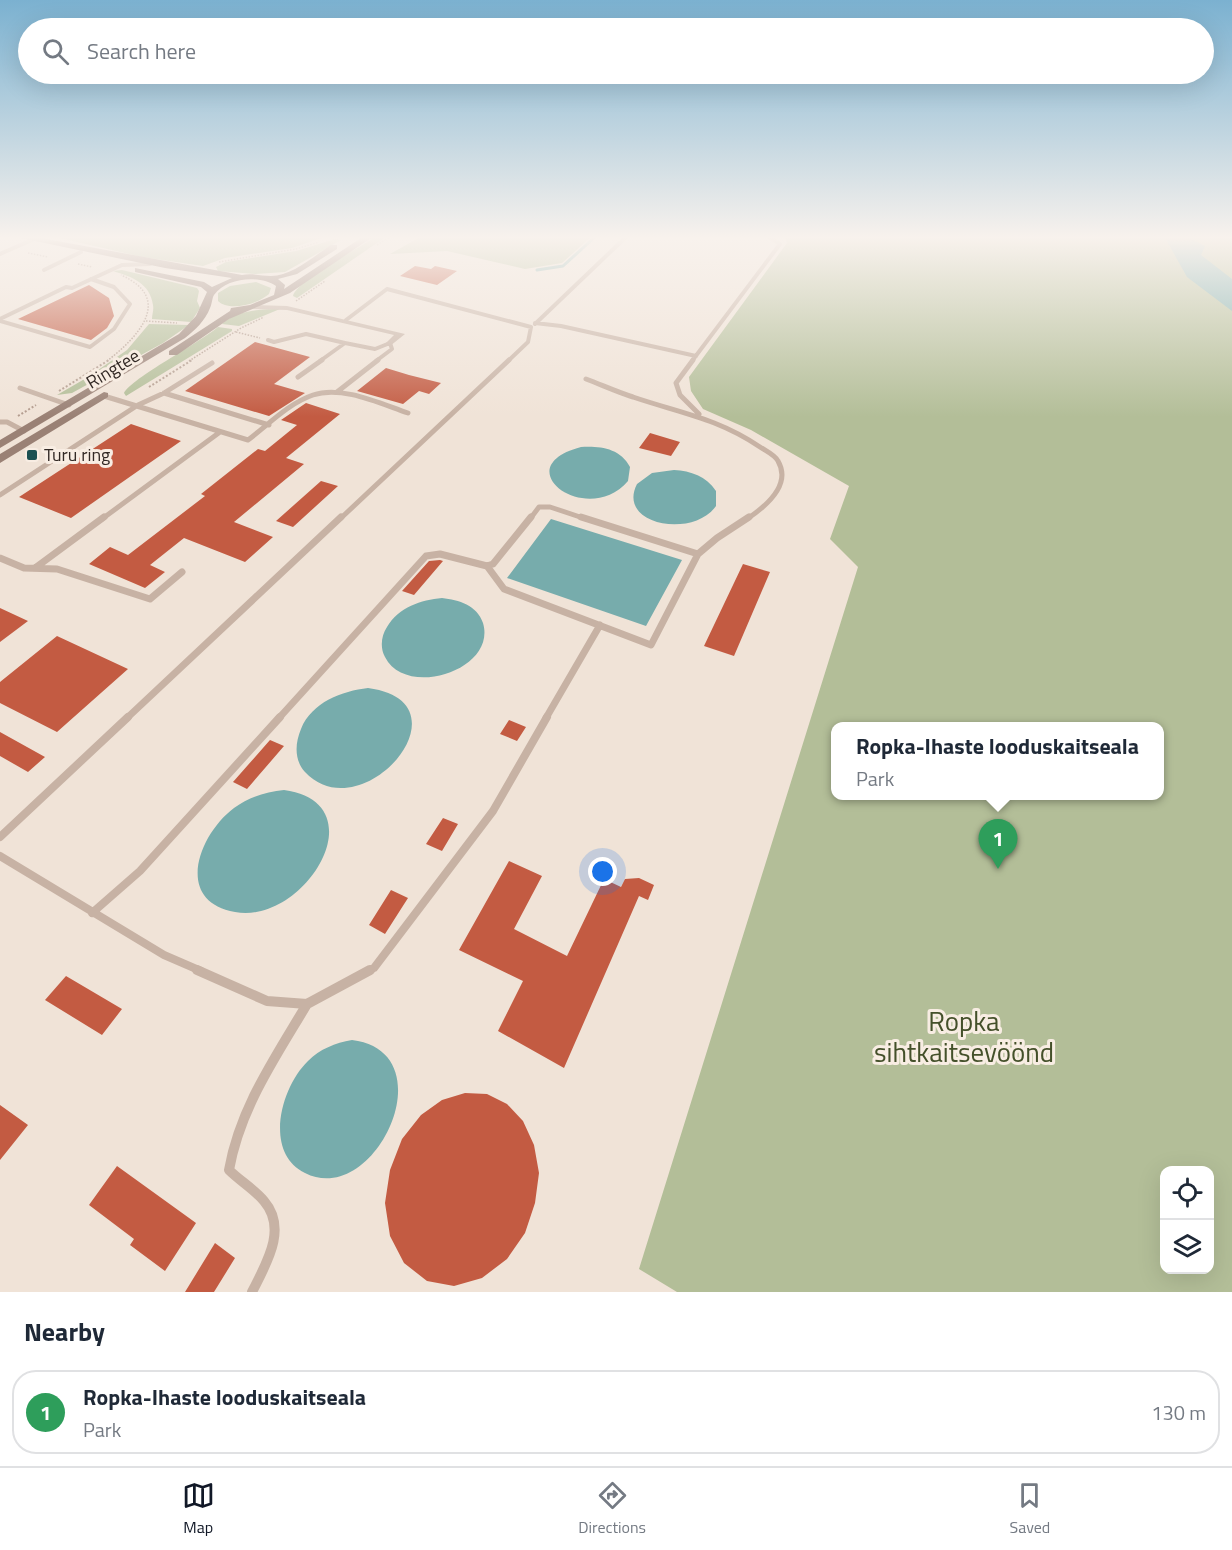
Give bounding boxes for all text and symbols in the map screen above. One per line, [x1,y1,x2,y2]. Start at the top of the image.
search box [18,18,1214,84]
text: Search here [87,34,196,68]
icon: search [39,35,72,68]
street label: Ringtee [81,342,145,395]
place label: Turu ring [44,441,110,468]
marker: Turu ring [25,448,39,462]
popup [831,722,1164,800]
text: Ropka-Ihaste looduskaitseala [856,729,1139,763]
text: Park [856,763,894,794]
pin: 1 [978,820,1018,869]
your location [588,857,617,886]
park label: Ropka sihtkaitsevöönd [874,1000,1054,1072]
map controls [1160,1166,1214,1274]
button: locate [1160,1166,1214,1220]
button: layers [1160,1220,1214,1274]
text: Nearby [24,1312,105,1351]
text: Ropka-Ihaste looduskaitseala [83,1380,366,1414]
text: 1 [40,1397,51,1428]
text: 130 m [1151,1397,1206,1428]
text: Park [83,1414,121,1445]
tab: Map [182,1479,215,1539]
tab: Directions [578,1479,646,1539]
tab: Saved [1010,1479,1050,1539]

